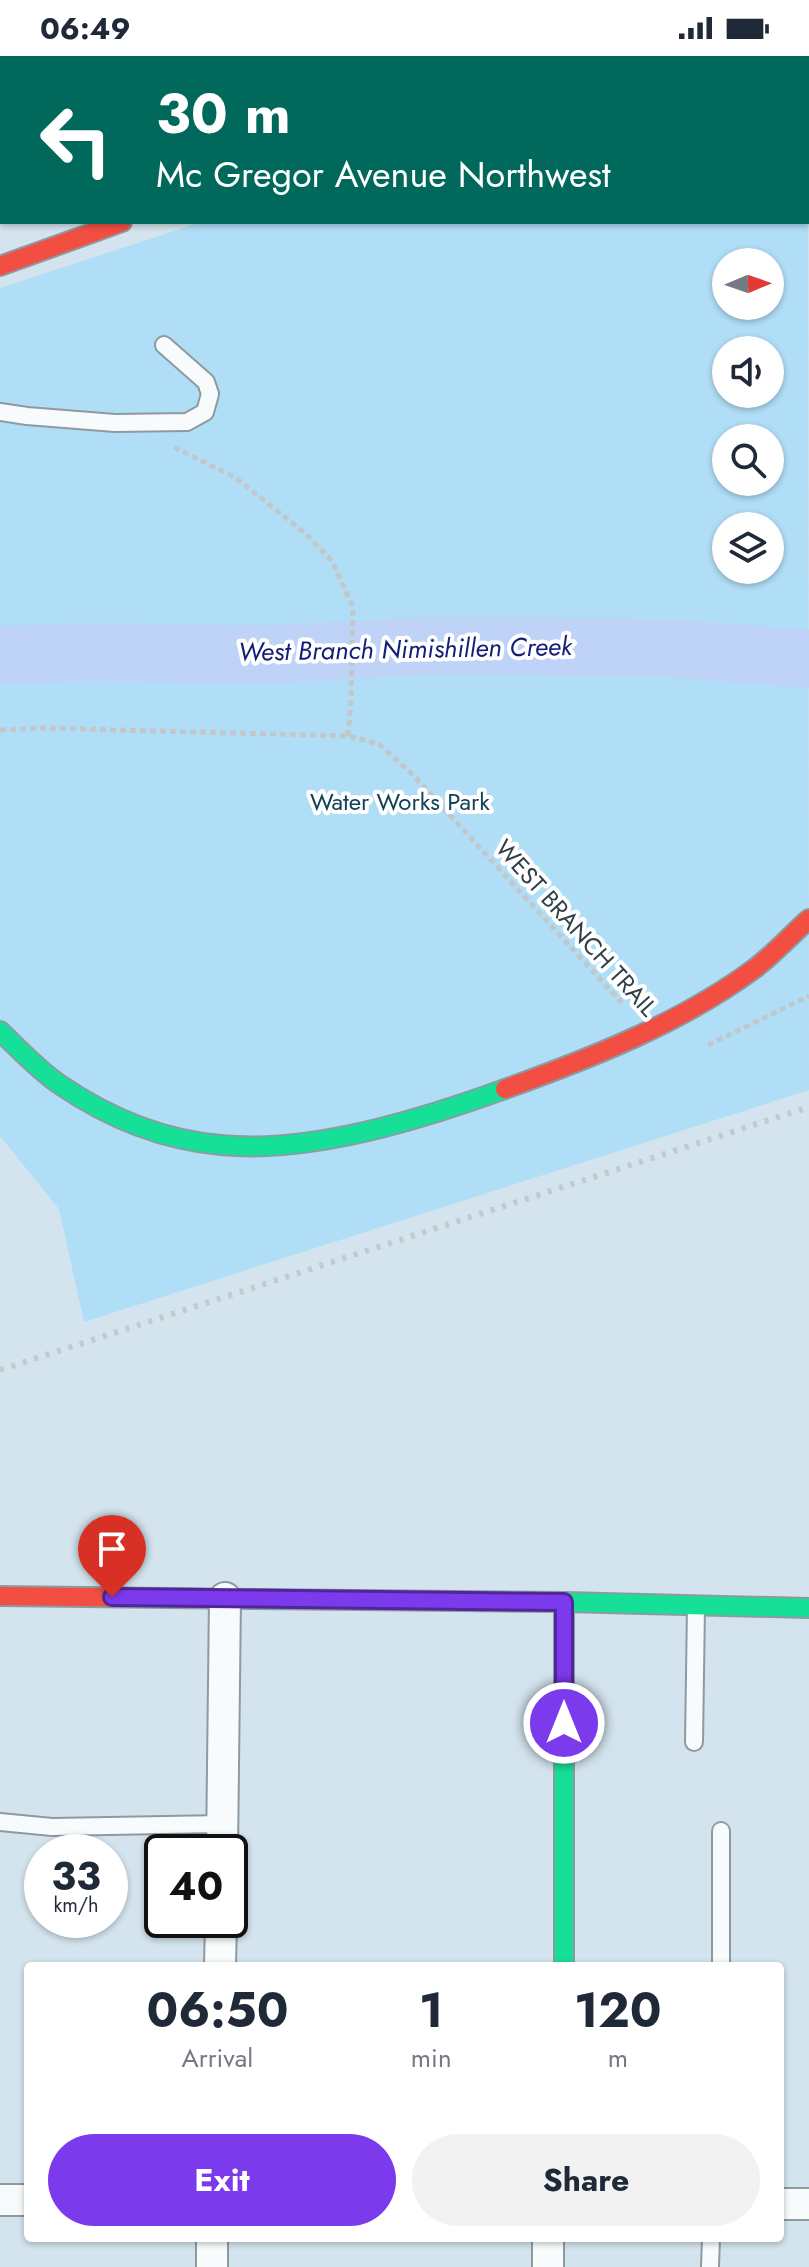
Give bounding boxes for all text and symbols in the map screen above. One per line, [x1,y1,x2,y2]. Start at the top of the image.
text: 06:49 [40,7,131,50]
text: 30 m [156,73,291,154]
icon: left [24,88,128,192]
text: Mc Gregor Avenue Northwest [156,148,611,200]
north arrow [712,248,784,320]
map controls [712,248,784,584]
button: sound [712,336,784,408]
button: search [712,424,784,496]
button: layers [712,512,784,584]
water label: West Branch Nimishillen Creek [238,627,574,671]
park label: Water Works Park [310,784,490,819]
street label: WEST BRANCH TRAIL [487,831,666,1024]
pin [78,1515,146,1597]
icon: arrive [90,1527,134,1571]
position arrow [522,1681,606,1765]
speed limit sign: 40 [144,1834,248,1938]
text: 33 [51,1847,101,1905]
text: km/h [53,1891,99,1920]
text: 06:50 [146,1976,288,2045]
text: 1 [419,1976,443,2045]
text: 120 [574,1976,662,2045]
text: Arrival [182,2039,253,2077]
text: min [411,2039,452,2077]
text: m [608,2039,628,2077]
button: Exit [48,2134,396,2226]
button: Share [412,2134,760,2226]

